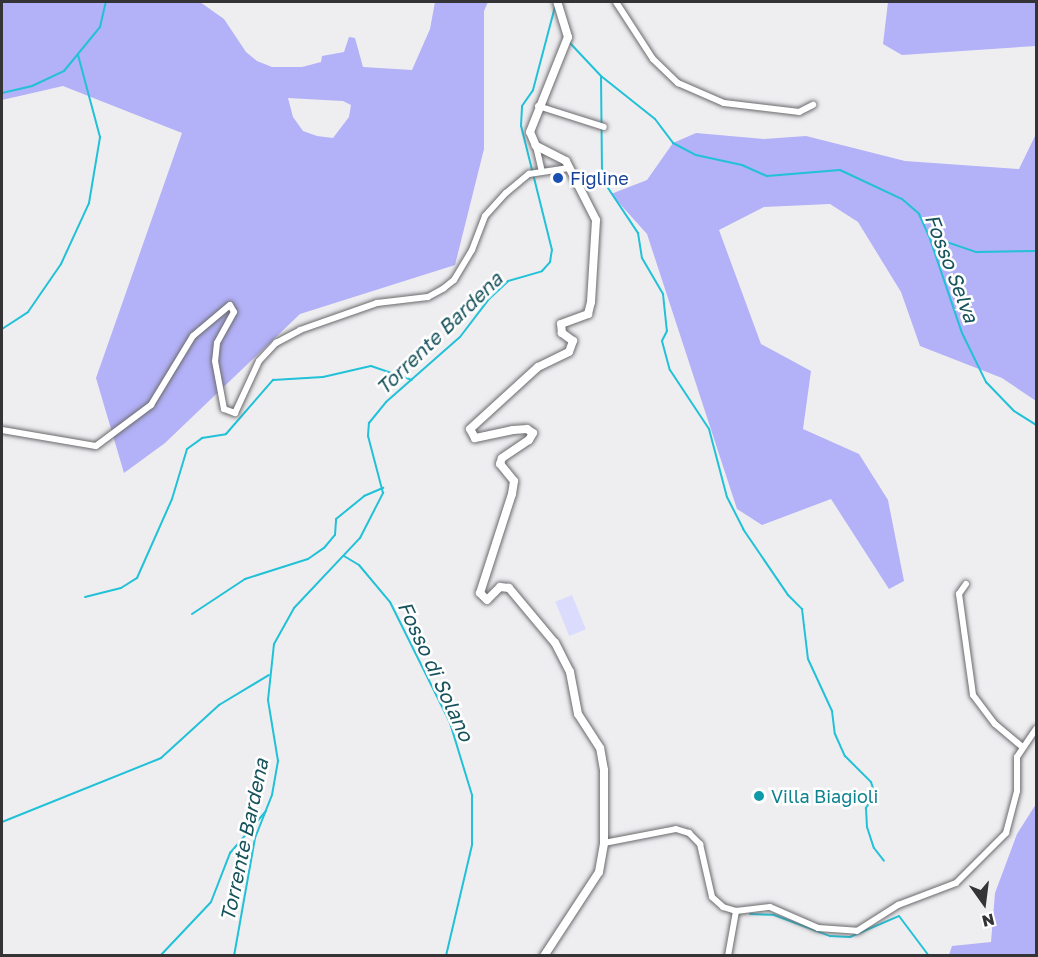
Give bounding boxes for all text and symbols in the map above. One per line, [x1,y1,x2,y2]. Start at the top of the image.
place label: Figline [570,167,629,189]
marker: Figline [551,171,565,185]
water label: Fosso Selva [920,210,984,326]
water label: Torrente Bardena [371,267,507,399]
water label: Fosso di Solano [393,597,479,745]
water label: Torrente Bardena [215,756,273,924]
place label: Villa Biagioli [771,785,878,807]
marker: Villa Biagioli [752,789,766,803]
north arrow [954,873,1014,933]
text: N [980,909,997,932]

